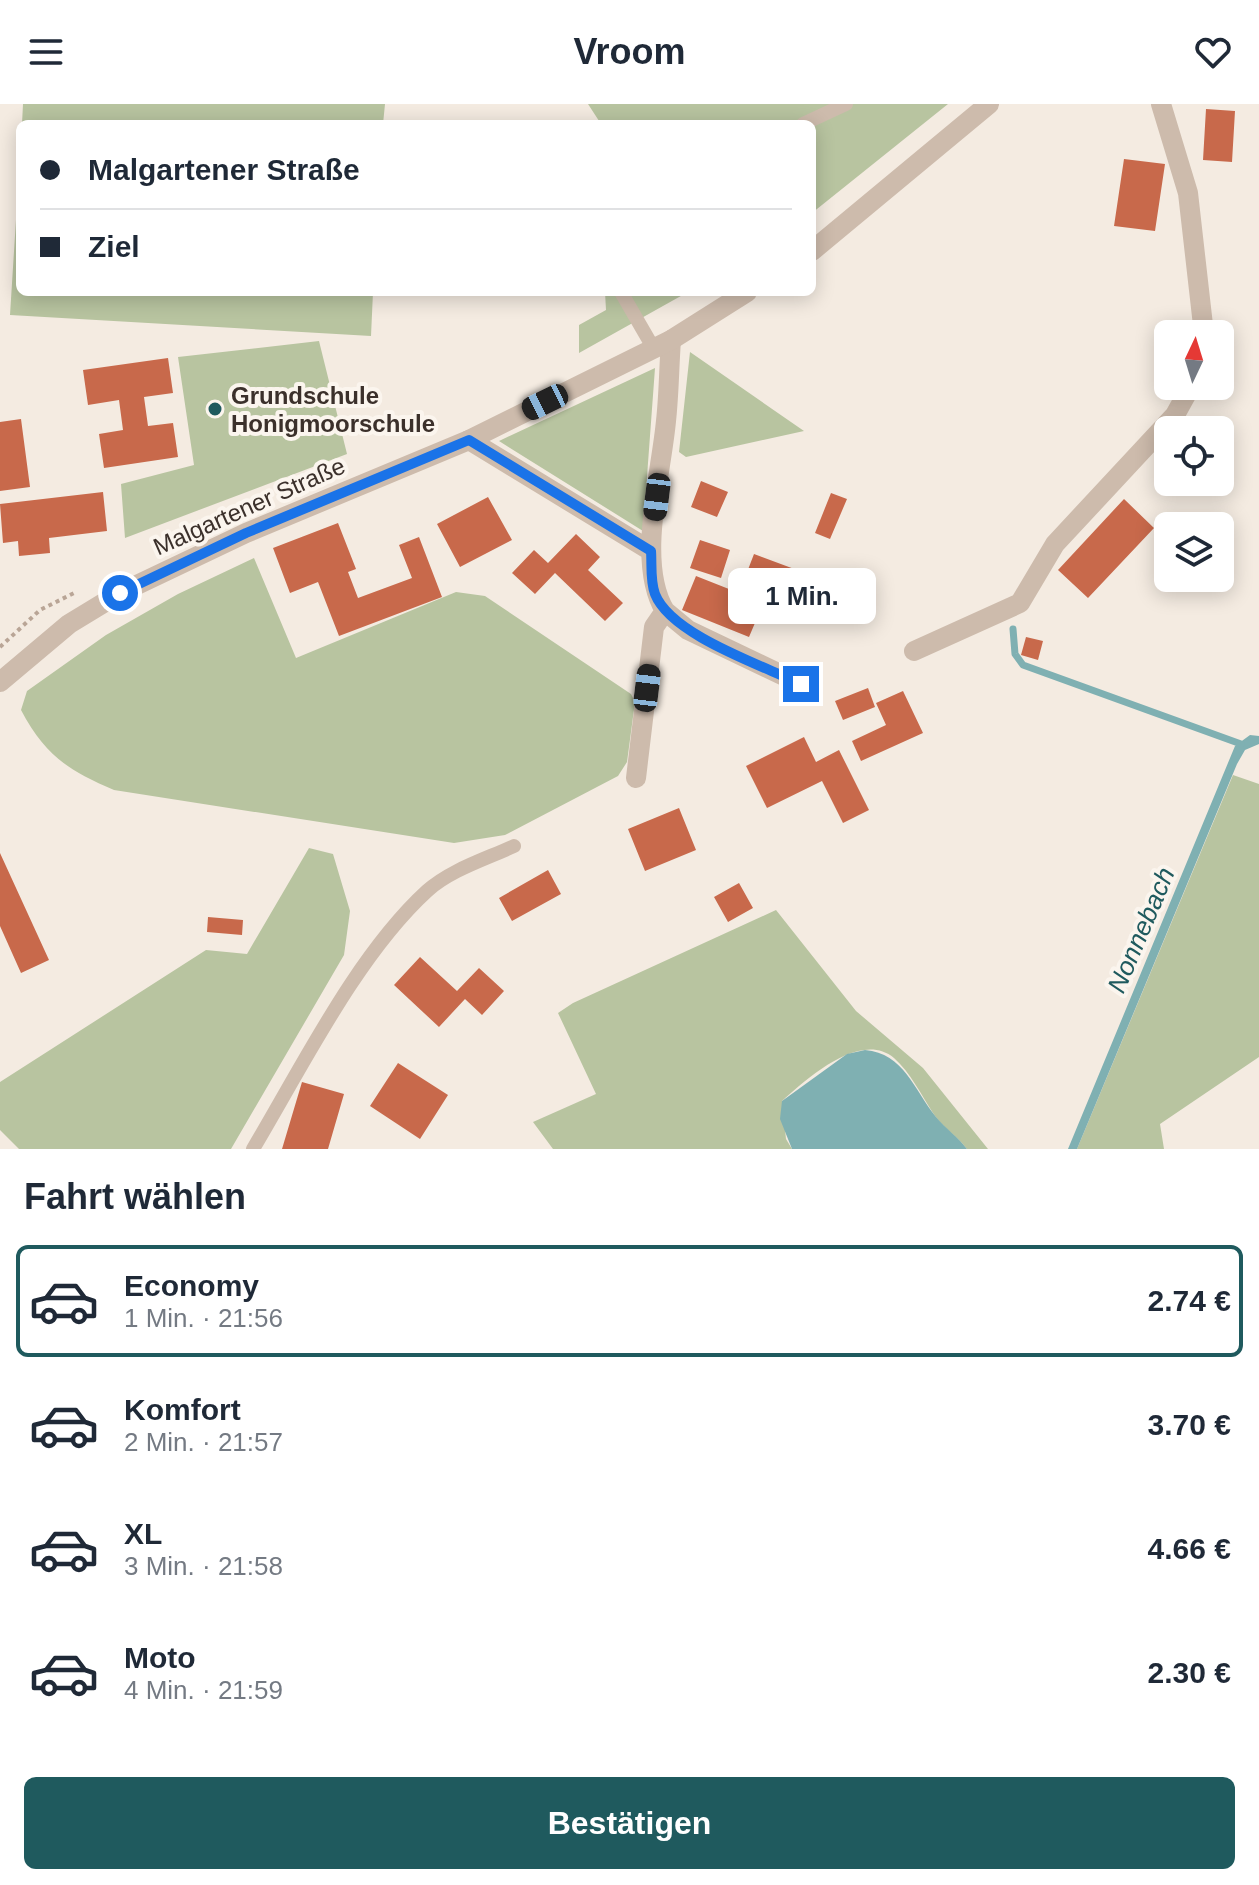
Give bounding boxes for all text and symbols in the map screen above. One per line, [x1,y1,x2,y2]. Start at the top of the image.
icon: menu [24,30,68,74]
icon: heart [1191,30,1235,74]
text: Vroom [573,31,686,72]
text: Malgartener Straße [88,153,360,186]
text: Ziel [88,230,140,263]
north arrow [1154,320,1234,400]
map controls [1154,320,1234,592]
car [518,381,572,423]
place label: Grundschule Honigmoorschule [231,382,435,437]
marker: Grundschule Honigmoorschule [206,400,224,418]
button: locate [1154,416,1234,496]
street label: Malgartener Straße [149,452,349,560]
car [642,472,672,522]
button: layers [1154,512,1234,592]
callout: 1 Min. [727,568,875,624]
route start [102,575,138,611]
text: 1 Min. [765,581,839,611]
car [632,663,662,713]
route end [783,666,819,702]
water label: Nonnebach [1101,863,1181,997]
text: Fahrt wählen [24,1176,246,1217]
icon: car [28,1265,100,1337]
text: Economy [124,1269,259,1302]
text: 2.74 € [1148,1284,1231,1317]
text: 1 Min. · 21:56 [124,1303,283,1333]
icon: car [28,1389,100,1461]
text: Komfort [124,1393,241,1426]
text: 3.70 € [1148,1408,1231,1441]
text: 2 Min. · 21:57 [124,1427,283,1457]
icon: car [28,1513,100,1585]
text: XL [124,1517,162,1550]
text: 4.66 € [1148,1532,1231,1565]
text: 3 Min. · 21:58 [124,1551,283,1581]
icon: car [28,1637,100,1709]
text: Moto [124,1641,196,1674]
text: 2.30 € [1148,1656,1231,1689]
text: 4 Min. · 21:59 [124,1675,283,1705]
button: Bestätigen [24,1777,1235,1869]

